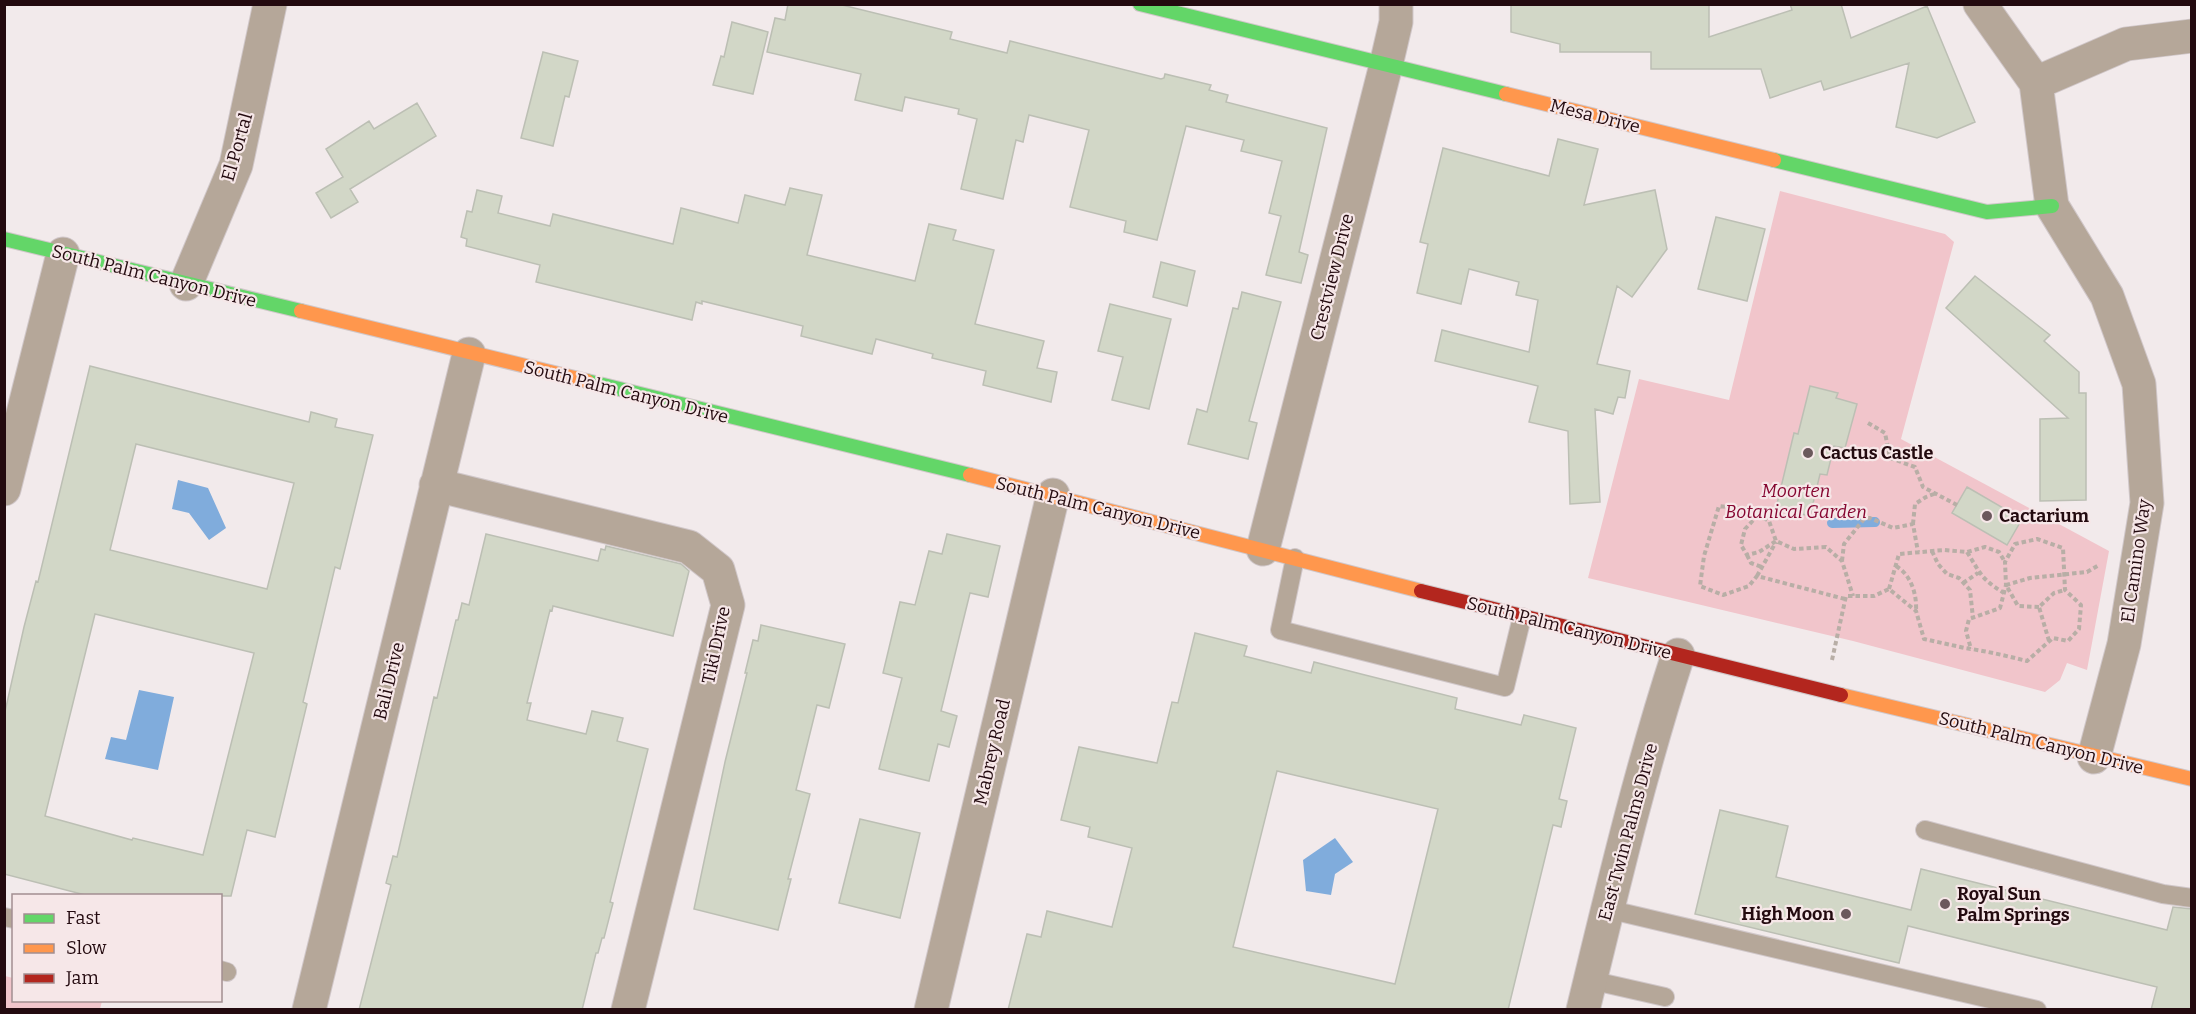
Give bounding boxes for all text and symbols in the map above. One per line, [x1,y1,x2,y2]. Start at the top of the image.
street label: Mesa Drive [1548,94,1642,138]
street label: El Portal [217,110,257,184]
street label: Crestview Drive [1306,211,1358,343]
street label: South Palm Canyon Drive [49,240,259,312]
street label: South Palm Canyon Drive [521,356,731,428]
place label: Cactus Castle [1820,442,1933,464]
marker: Cactus Castle [1801,446,1815,460]
street label: South Palm Canyon Drive [993,472,1203,544]
park label: Moorten Botanical Garden [1725,480,1867,523]
street label: El Camino Way [2116,497,2156,624]
place label: Cactarium [1999,505,2089,527]
marker: Cactarium [1980,509,1994,523]
street label: South Palm Canyon Drive [1464,592,1674,664]
street label: Tiki Drive [697,604,735,686]
street label: Bali Drive [369,640,409,722]
street label: Mabrey Road [969,696,1015,807]
street label: South Palm Canyon Drive [1936,707,2146,779]
street label: East Twin Palms Drive [1594,741,1662,923]
place label: Royal Sun Palm Springs [1957,883,2070,926]
legend [12,894,222,1002]
marker: Royal Sun Palm Springs [1938,897,1952,911]
place label: High Moon [1741,903,1834,925]
text: Fast [66,907,101,929]
marker: High Moon [1839,907,1853,921]
text: Slow [66,937,107,959]
text: Jam [65,967,99,989]

